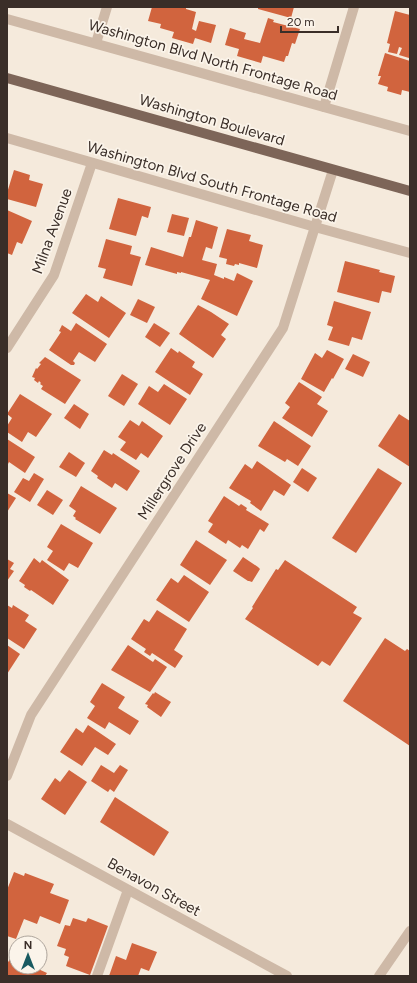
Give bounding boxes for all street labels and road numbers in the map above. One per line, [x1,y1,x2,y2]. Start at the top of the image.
street label: Washington Blvd North Frontage Road [86,16,340,104]
street label: Washington Boulevard [137,91,287,149]
street label: Washington Blvd South Frontage Road [85,138,339,226]
street label: Milna Avenue [28,186,76,276]
street label: Millergrove Drive [134,419,210,523]
street label: Benavon Street [104,854,204,920]

